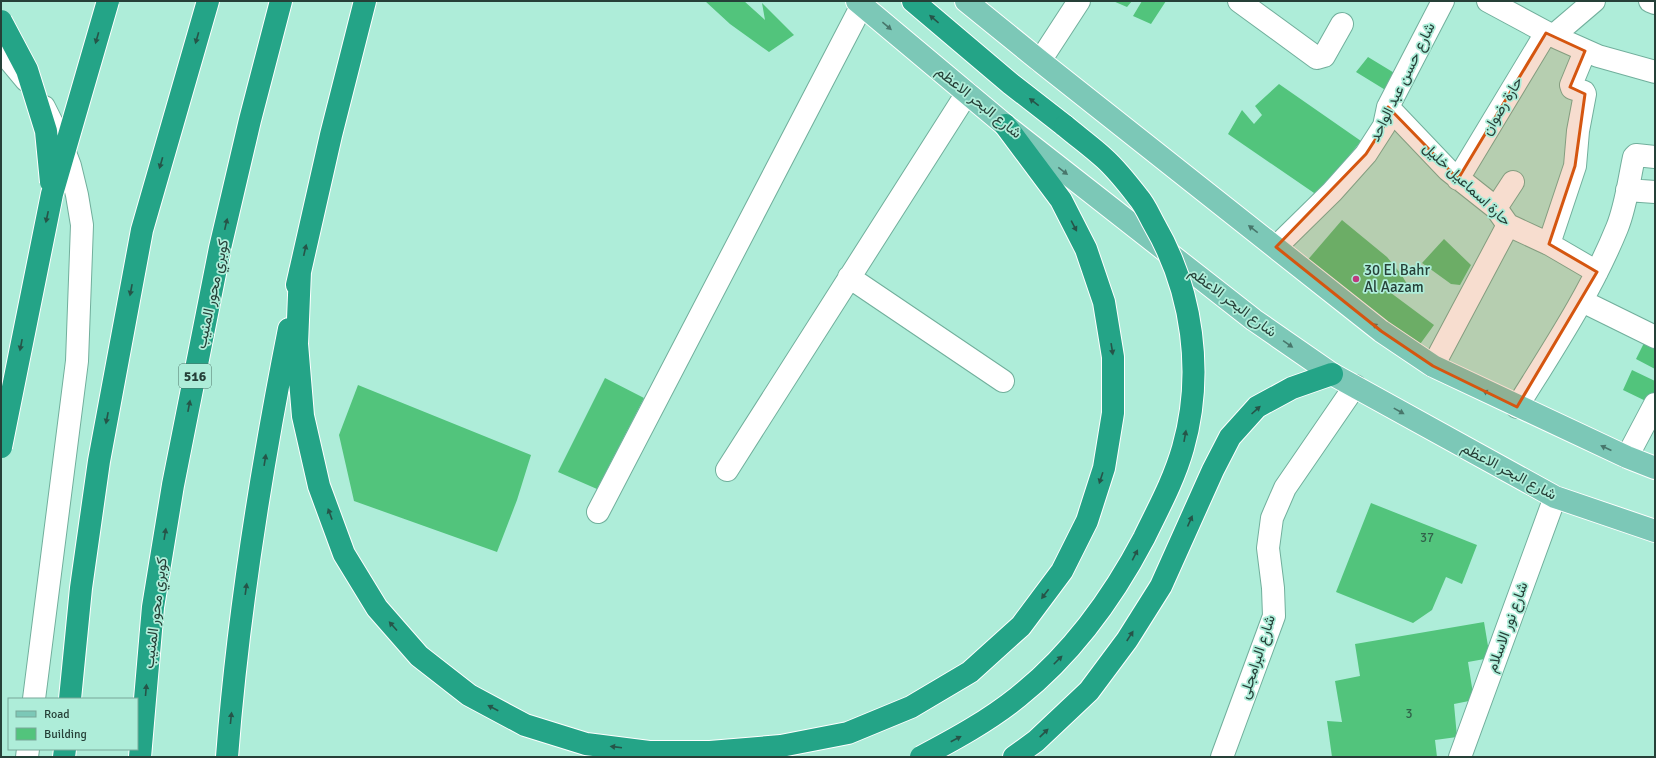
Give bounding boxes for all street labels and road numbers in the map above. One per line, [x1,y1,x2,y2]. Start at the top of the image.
street label: شارع حسن عبد الواحد [1365,19,1441,146]
street label: شارع البحر الاعظم [931,62,1026,144]
street label: حارة رضوان [1478,73,1526,139]
street label: حارة اسماعيل خليل [1419,139,1515,229]
street label: كوبري محور المنيب [192,237,236,351]
street label: شارع البحر الاعظم [1184,263,1281,343]
road number: 516 [179,364,211,388]
street label: شارع البحر الاعظم [1457,438,1560,505]
street label: كوبري محور المنيب [139,556,175,670]
street label: شارع نور الاسلام [1482,579,1534,675]
street label: شارع البرامجلى [1235,612,1281,702]

